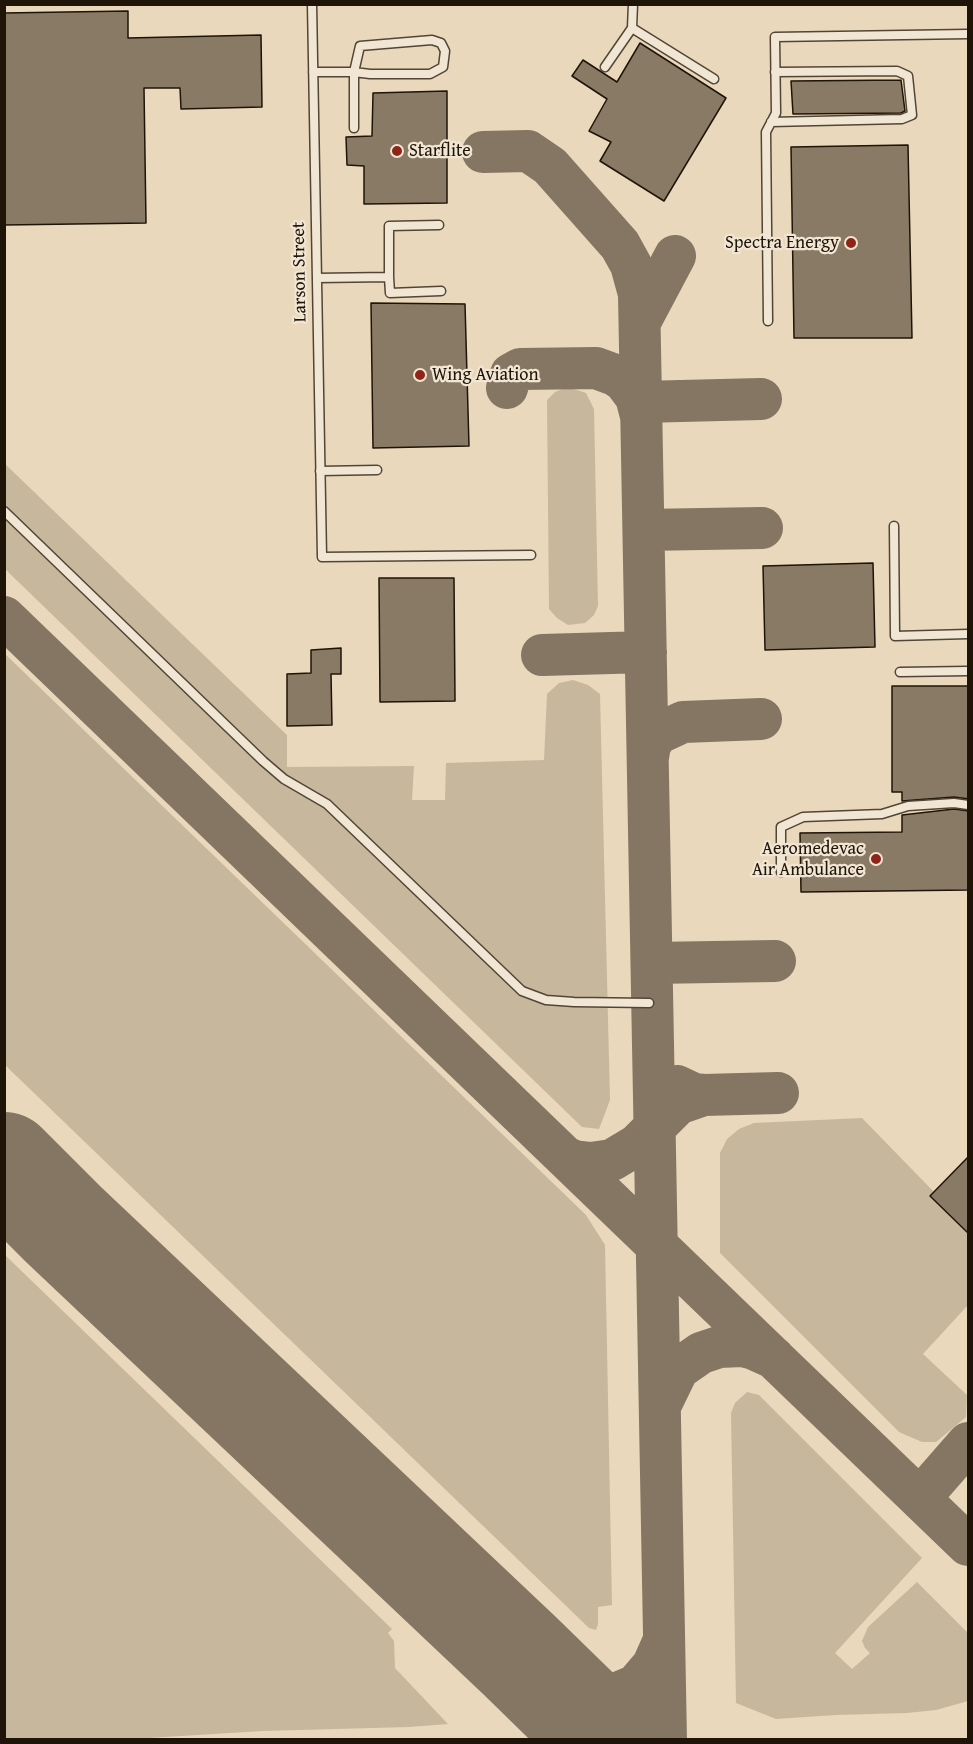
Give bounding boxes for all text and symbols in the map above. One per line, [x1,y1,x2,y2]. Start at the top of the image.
place label: Starflite [409,140,471,162]
marker: Starflite [390,144,404,158]
street label: Larson Street [288,222,312,322]
place label: Spectra Energy [725,232,839,254]
marker: Spectra Energy [844,236,858,250]
place label: Wing Aviation [432,364,539,386]
marker: Wing Aviation [413,368,427,382]
place label: Aeromedevac Air Ambulance [752,838,864,880]
marker: Aeromedevac Air Ambulance [869,852,883,866]

